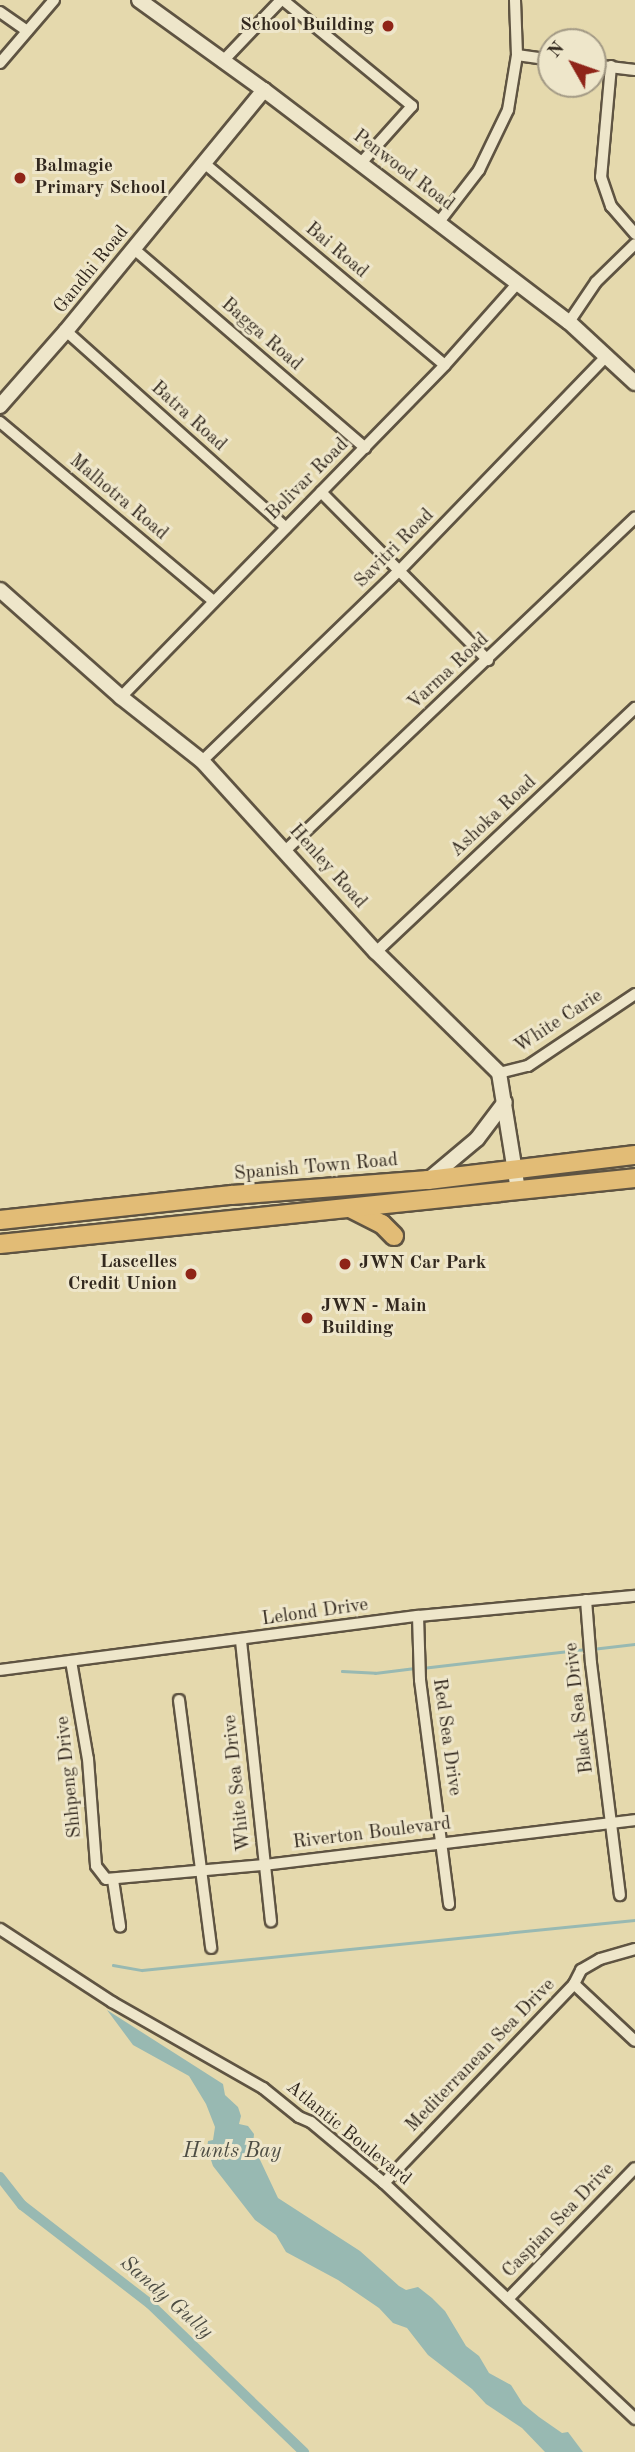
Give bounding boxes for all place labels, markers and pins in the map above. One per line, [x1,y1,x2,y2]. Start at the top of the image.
place label: School Building [240,15,374,37]
marker: School Building [380,18,396,34]
place label: Balmagie Primary School [34,156,166,200]
marker: Balmagie Primary School [12,170,28,186]
place label: Lascelles Credit Union [68,1252,177,1296]
place label: JWN Car Park [359,1253,486,1275]
marker: JWN Car Park [337,1256,353,1272]
marker: Lascelles Credit Union [183,1266,199,1282]
place label: JWN - Main Building [321,1296,427,1340]
marker: JWN - Main Building [299,1310,315,1326]

